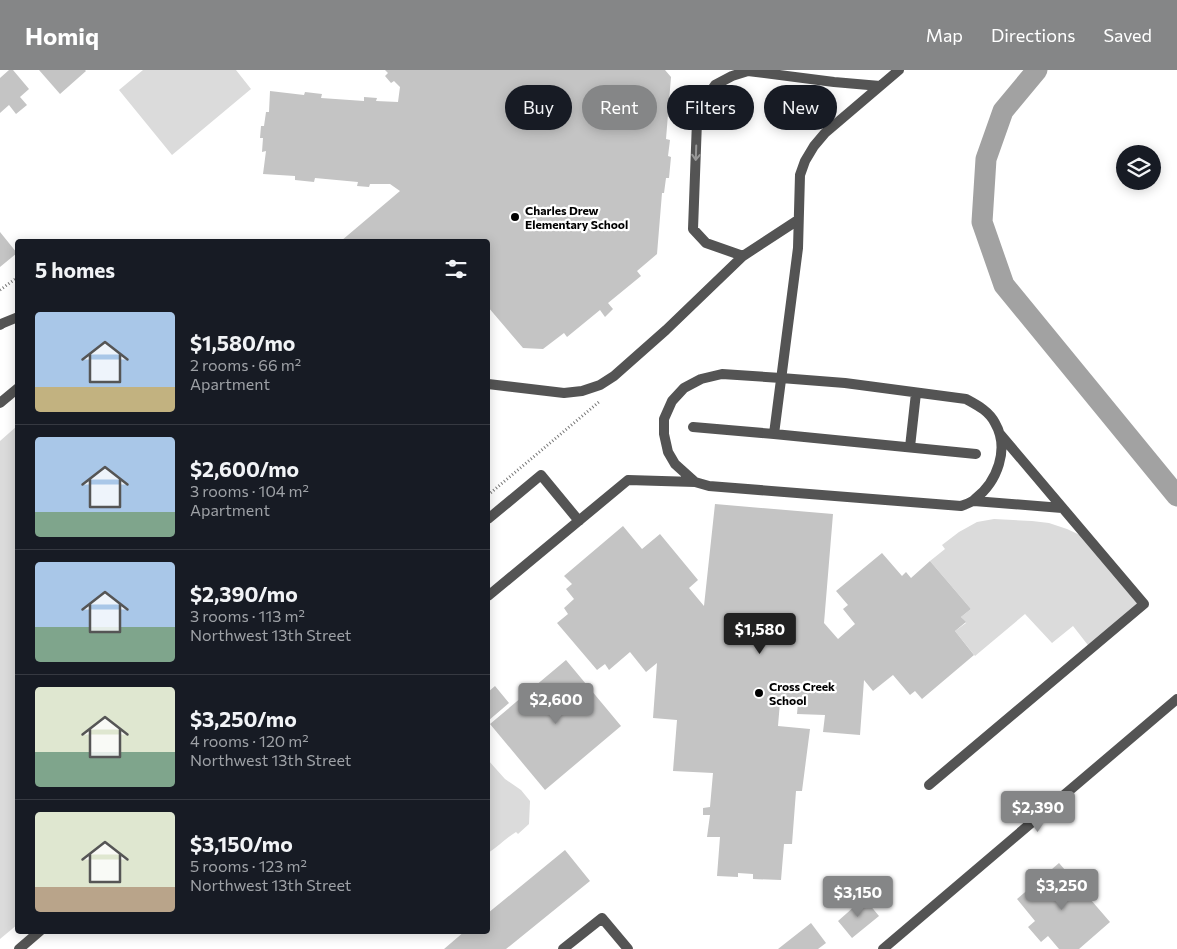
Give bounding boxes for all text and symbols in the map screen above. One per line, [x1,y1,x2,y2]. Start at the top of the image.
text: Homiq [25,21,99,50]
text: Map [926,24,963,46]
text: Directions [991,24,1075,46]
text: Saved [1103,24,1152,46]
chip: Buy [505,85,572,130]
chip: Rent [582,85,657,130]
chip: Filters [667,85,754,130]
chip: New [764,85,837,130]
one-way arrow [691,145,700,161]
map controls [1116,145,1161,190]
button: layers [1116,145,1161,190]
place label: Charles Drew Elementary School [525,203,628,231]
marker: Charles Drew Elementary School [509,211,521,223]
icon: filters [442,255,470,283]
text: 5 homes [35,257,115,282]
text: $1,580/mo [190,330,295,355]
icon: home [75,332,135,392]
text: 2 rooms · 66 m² [190,355,301,374]
text: Apartment [190,374,270,393]
text: $2,600/mo [190,456,299,481]
icon: home [75,457,135,517]
text: 3 rooms · 104 m² [190,481,309,500]
text: Apartment [190,500,270,519]
text: $2,390/mo [190,581,298,606]
icon: home [75,582,135,642]
text: 3 rooms · 113 m² [190,606,305,625]
pin: $1,580 [719,612,801,655]
text: $1,580 [735,619,785,638]
text: Northwest 13th Street [190,625,351,644]
place label: Cross Creek School [769,679,835,707]
pin: $2,600 [515,682,597,725]
marker: Cross Creek School [753,687,765,699]
text: $2,600 [529,689,583,708]
text: $3,250/mo [190,706,297,731]
icon: home [75,707,135,767]
text: 4 rooms · 120 m² [190,731,309,750]
text: Northwest 13th Street [190,750,351,769]
pin: $2,390 [997,790,1079,833]
text: $2,390 [1012,797,1064,816]
text: $3,150/mo [190,831,293,856]
icon: home [75,832,135,892]
text: 5 rooms · 123 m² [190,856,307,875]
pin: $3,250 [1021,868,1103,911]
text: Northwest 13th Street [190,875,351,894]
text: $3,250 [1036,875,1088,894]
pin: $3,150 [817,876,899,918]
text: $3,150 [834,882,882,901]

